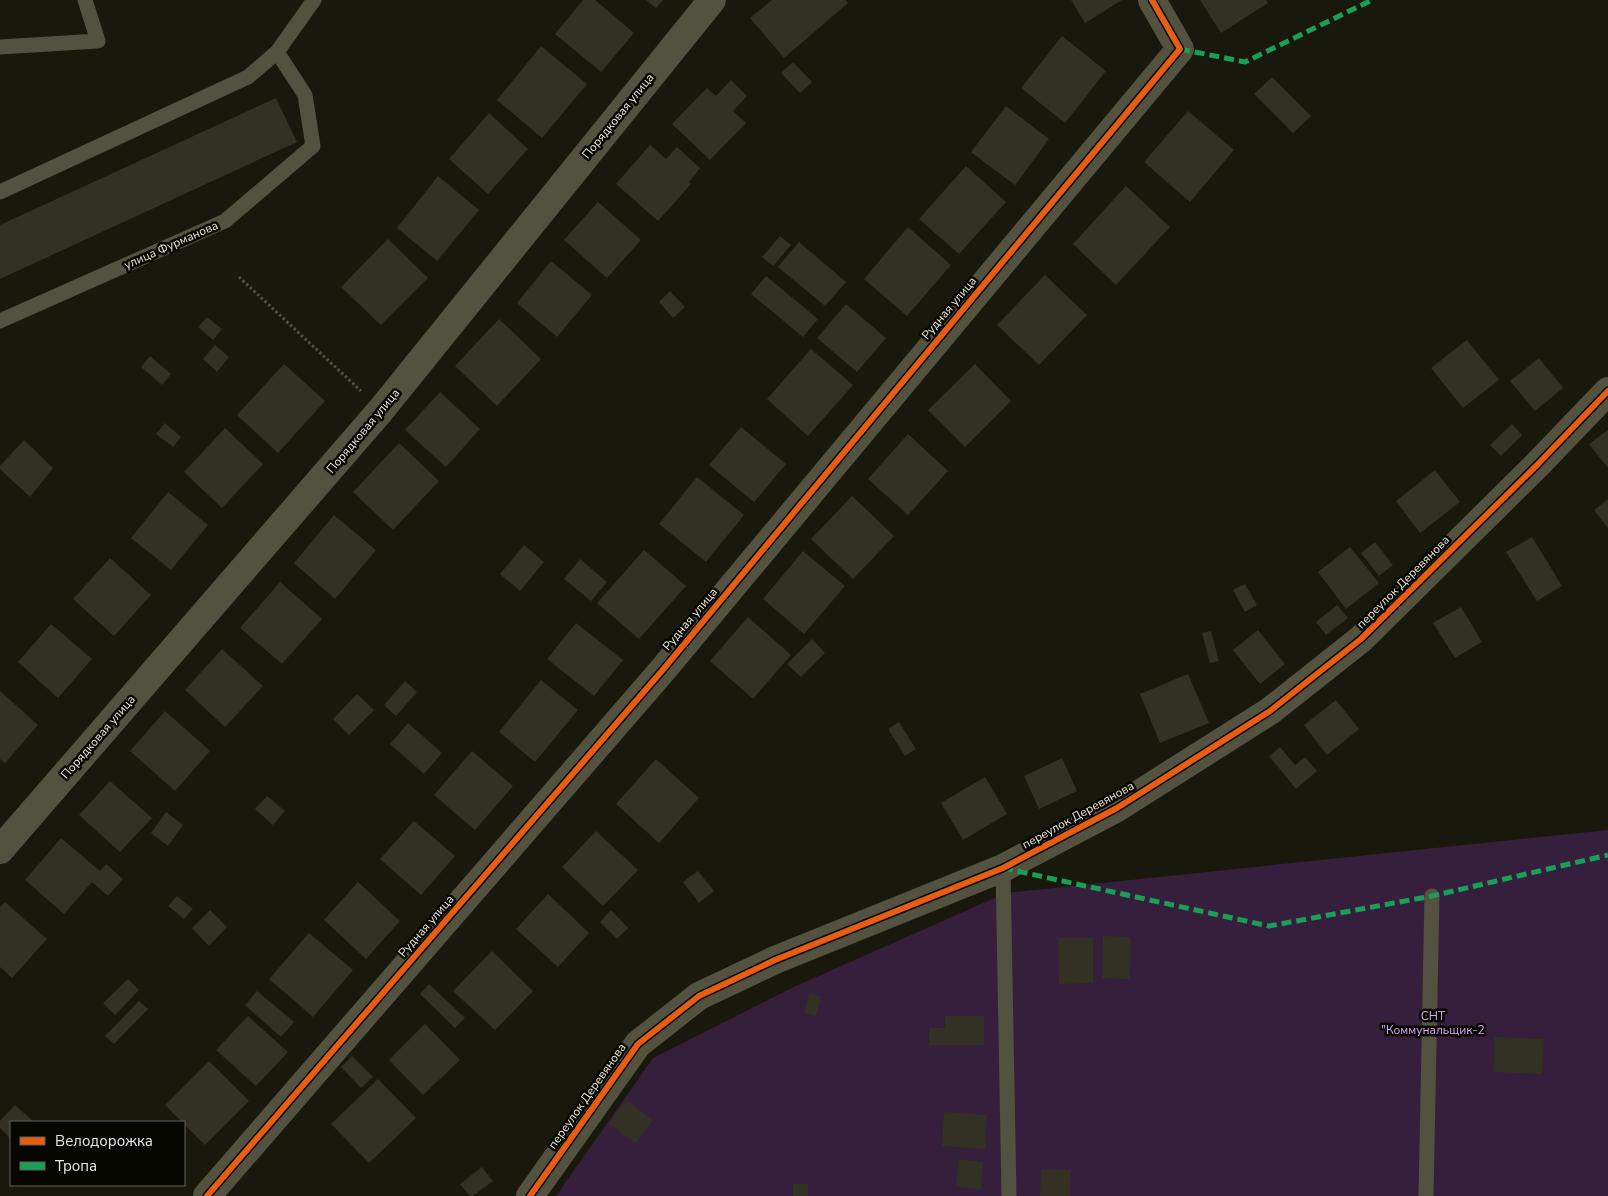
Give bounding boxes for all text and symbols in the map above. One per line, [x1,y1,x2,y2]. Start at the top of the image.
street label: Порядковая улица [579,70,657,162]
street label: улица Фурманова [121,217,221,273]
street label: Рудная улица [918,273,980,343]
street label: Порядковая улица [323,385,403,477]
street label: переулок Деревянова [1353,532,1453,632]
street label: Рудная улица [659,584,721,654]
street label: Порядковая улица [57,692,139,782]
street label: переулок Деревянова [1019,778,1137,852]
street label: Рудная улица [395,892,457,960]
park label: СНТ "Коммунальщик-2 [1381,1008,1485,1038]
street label: переулок Деревянова [544,1040,630,1152]
legend [10,1121,185,1186]
text: Велодорожка [55,1131,153,1151]
text: Тропа [55,1156,97,1176]

